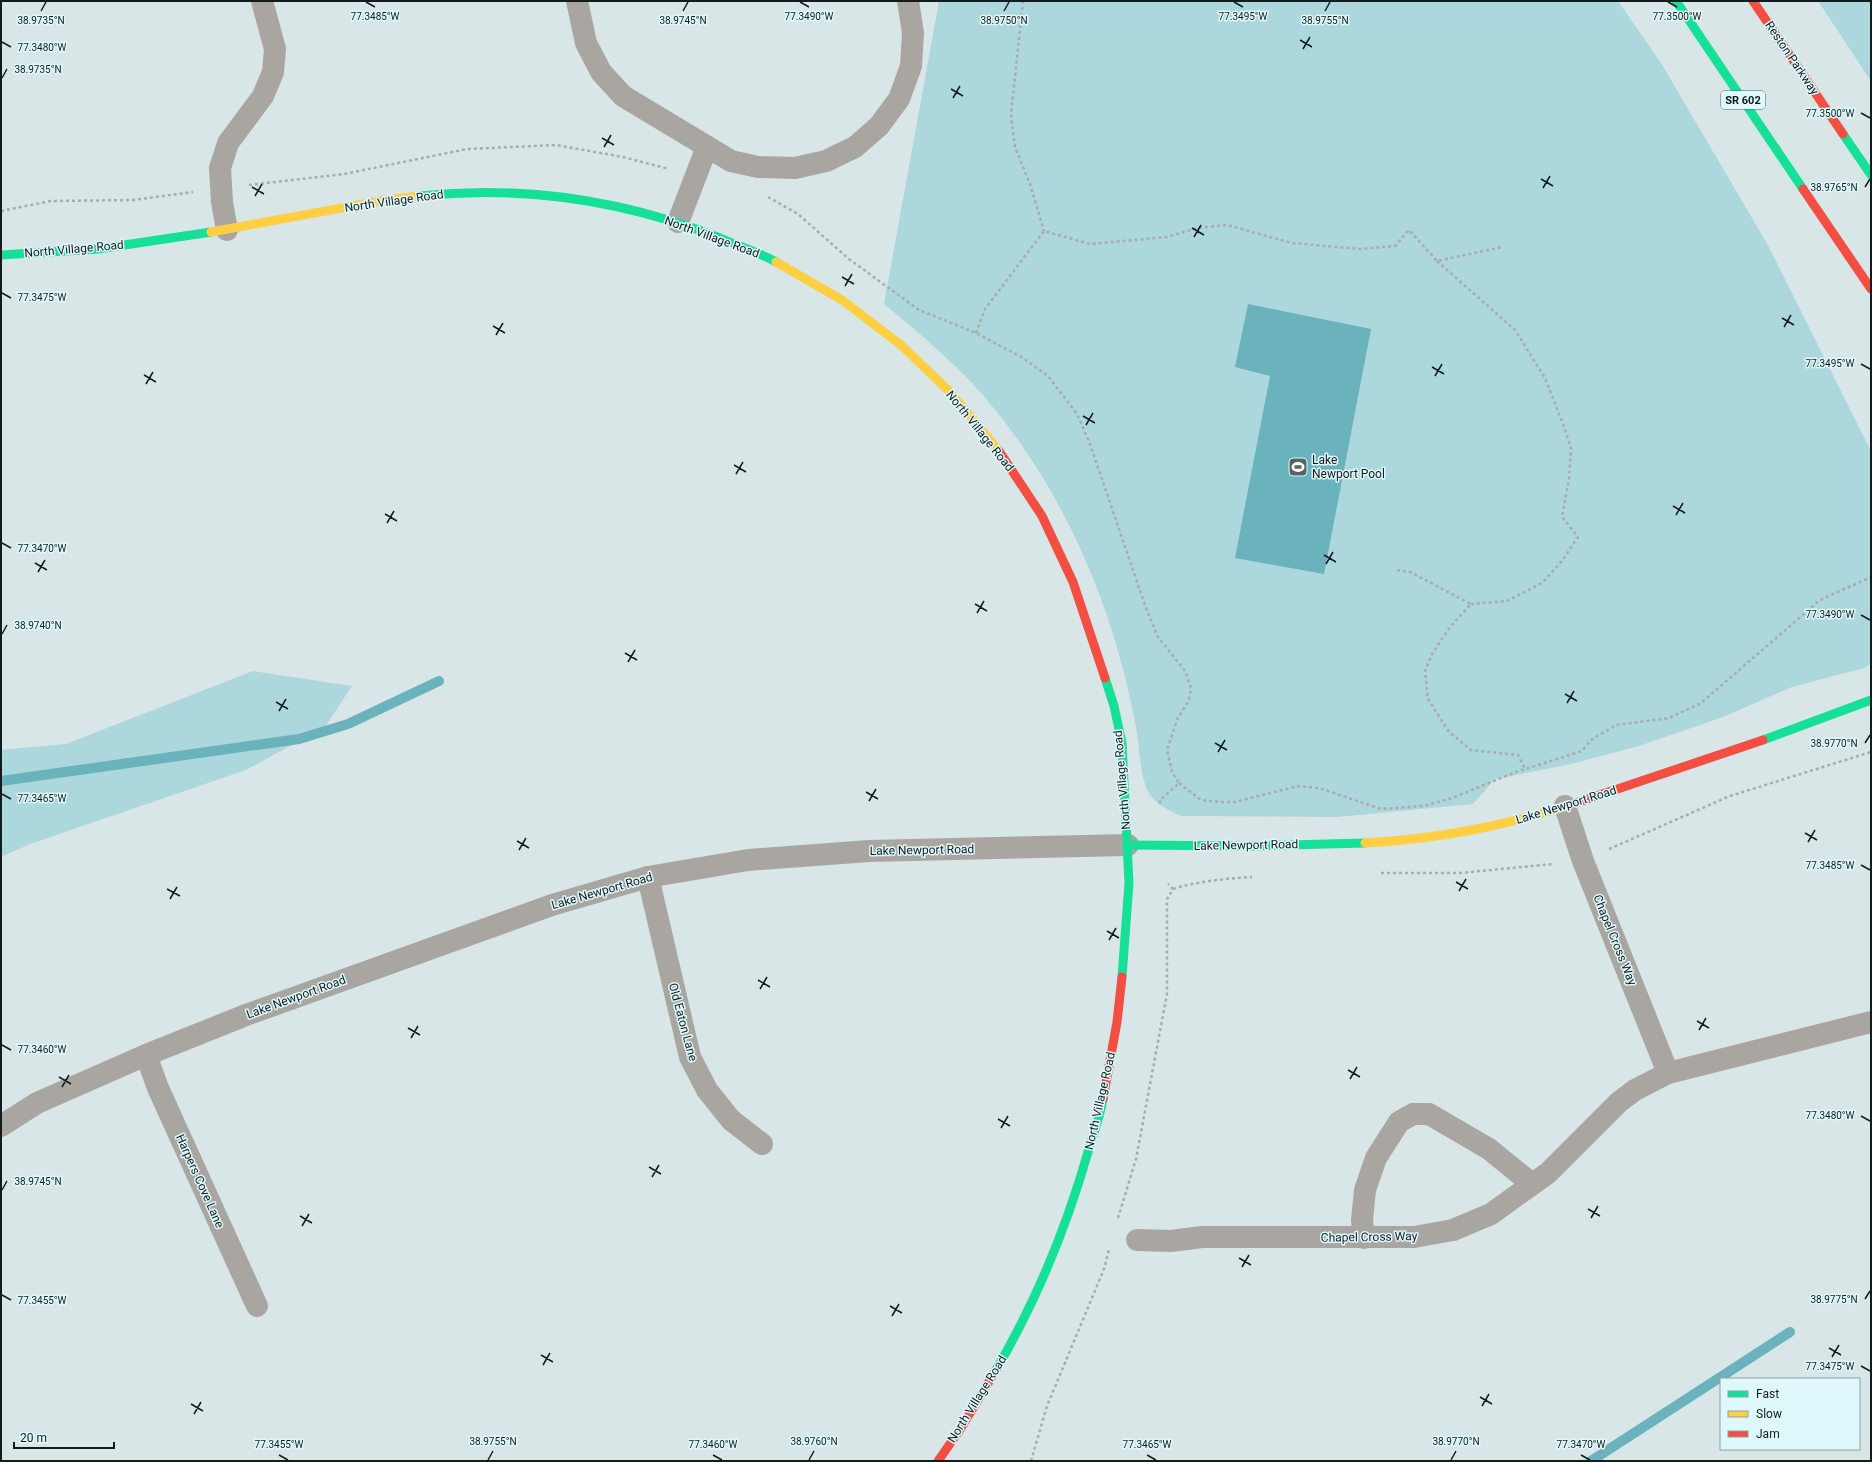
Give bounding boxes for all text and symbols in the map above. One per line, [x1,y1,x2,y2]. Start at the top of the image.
text: 77.3485°W [351,11,400,22]
text: 77.3490°W [785,11,834,22]
text: 77.3495°W [1219,11,1268,22]
text: 77.3500°W [1653,11,1702,22]
text: 38.9735°N [17,15,65,26]
text: 38.9745°N [659,15,707,26]
text: 38.9750°N [980,15,1028,26]
text: 38.9755°N [1301,15,1349,26]
street label: Reston Parkway [1762,19,1822,98]
text: 77.3480°W [18,42,67,53]
text: 38.9735°N [14,64,62,75]
road number: SR 602 [1721,91,1765,109]
text: 77.3500°W [1806,108,1855,119]
text: 38.9765°N [1810,182,1858,193]
street label: North Village Road [344,187,444,215]
street label: North Village Road [663,213,761,261]
street label: North Village Road [24,238,124,260]
text: 77.3475°W [18,292,67,303]
text: 77.3495°W [1806,358,1855,369]
street label: North Village Road [943,388,1017,474]
place label: Lake Newport Pool [1312,453,1385,481]
sports icon: Lake Newport Pool [1287,456,1309,478]
text: 77.3470°W [18,543,67,554]
text: 77.3490°W [1806,609,1855,620]
text: 38.9740°N [14,620,62,631]
street label: North Village Road [1111,730,1133,830]
text: 38.9770°N [1810,738,1858,749]
street label: Lake Newport Road [1514,783,1618,827]
text: 77.3465°W [18,793,67,804]
street label: Lake Newport Road [1194,837,1298,853]
street label: Lake Newport Road [870,842,974,858]
text: 77.3485°W [1806,860,1855,871]
street label: Lake Newport Road [550,870,654,912]
street label: Chapel Cross Way [1590,893,1640,988]
street label: Lake Newport Road [244,973,348,1021]
street label: Old Eaton Lane [666,981,700,1063]
text: 77.3460°W [18,1044,67,1055]
street label: North Village Road [1082,1051,1118,1151]
text: 77.3480°W [1806,1110,1855,1121]
street label: Harpers Cove Lane [173,1132,227,1230]
text: 38.9745°N [14,1176,62,1187]
street label: Chapel Cross Way [1321,1229,1418,1245]
text: 38.9775°N [1810,1294,1858,1305]
text: 77.3455°W [18,1295,67,1306]
street label: North Village Road [945,1353,1009,1445]
text: 77.3475°W [1806,1361,1855,1372]
legend [1720,1378,1860,1450]
text: Fast [1756,1387,1779,1401]
text: Slow [1756,1407,1782,1421]
scale bar [14,1424,114,1450]
text: Jam [1756,1427,1780,1441]
text: 20 m [20,1431,47,1445]
text: 38.9755°N [469,1436,517,1447]
text: 38.9760°N [790,1436,838,1447]
text: 38.9770°N [1432,1436,1480,1447]
text: 77.3455°W [255,1439,304,1450]
text: 77.3460°W [689,1439,738,1450]
text: 77.3465°W [1123,1439,1172,1450]
text: 77.3470°W [1557,1439,1606,1450]

